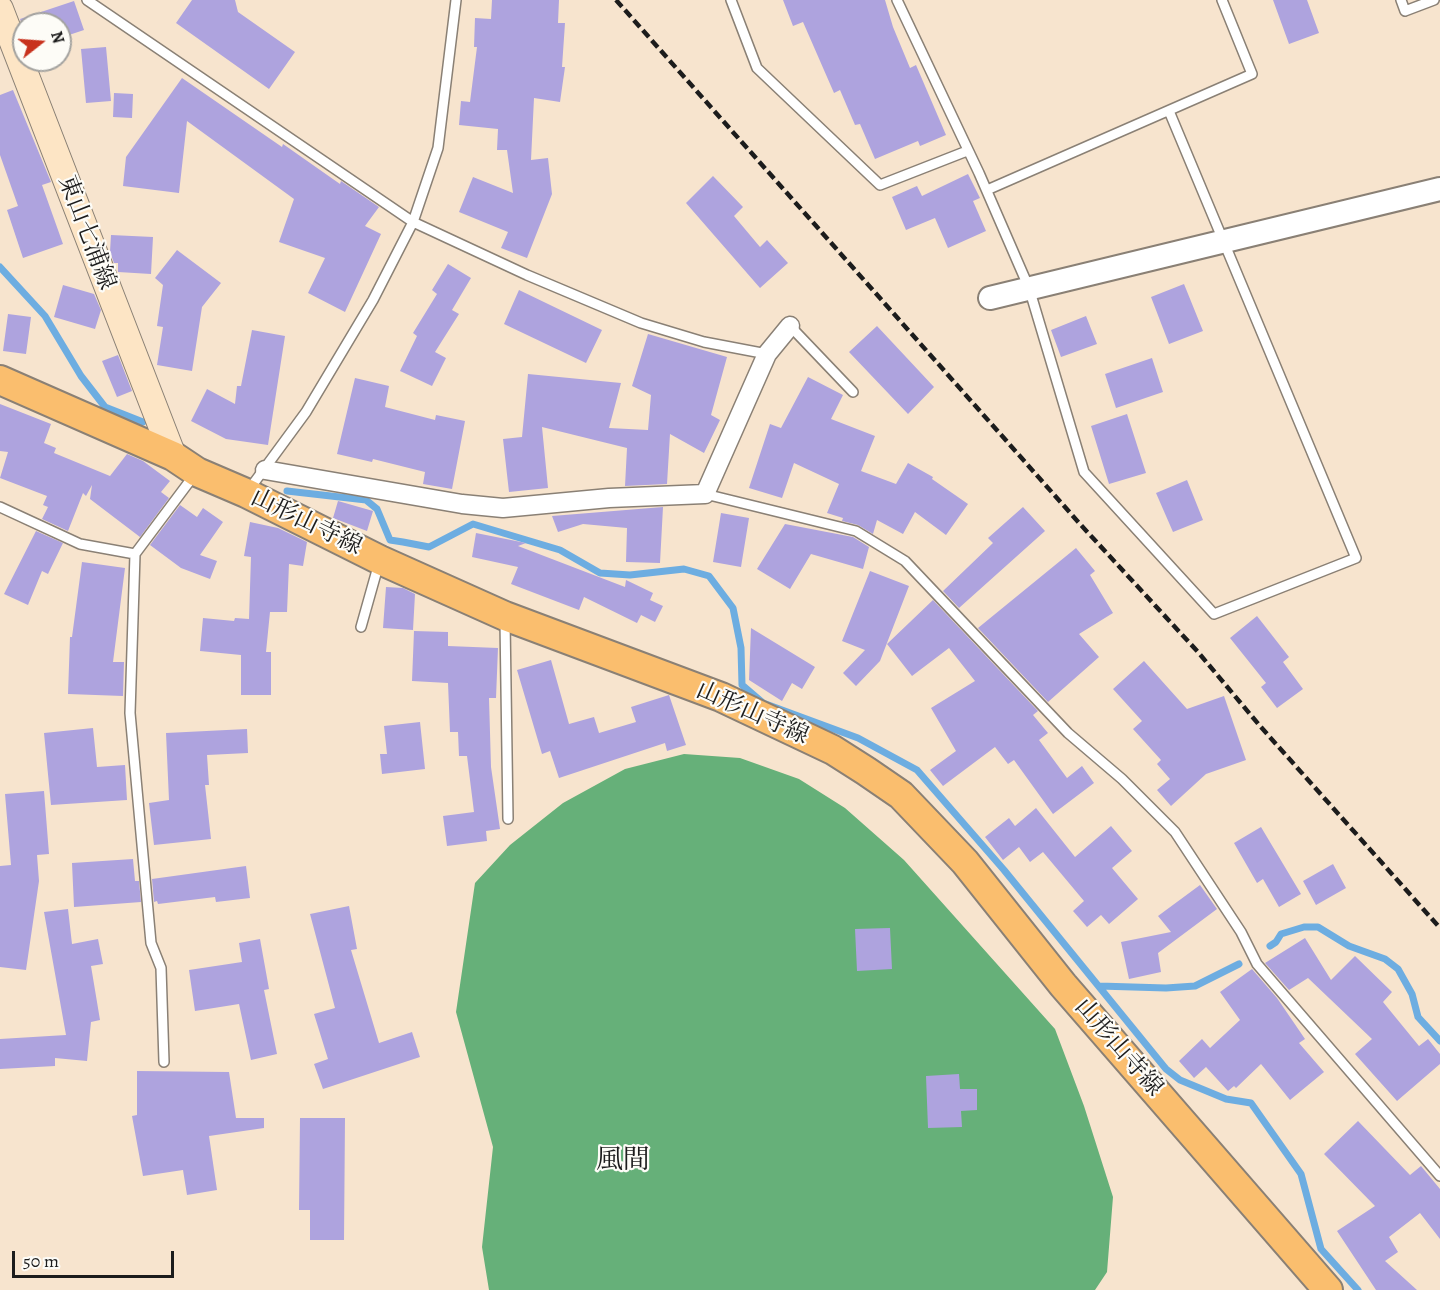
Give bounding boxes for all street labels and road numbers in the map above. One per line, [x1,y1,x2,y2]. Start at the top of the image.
street label: 東山七浦線 [51,172,121,294]
street label: 山形山寺線 [246,484,366,562]
street label: 山形山寺線 [691,676,813,752]
street label: 山形山寺線 [1068,993,1168,1103]

